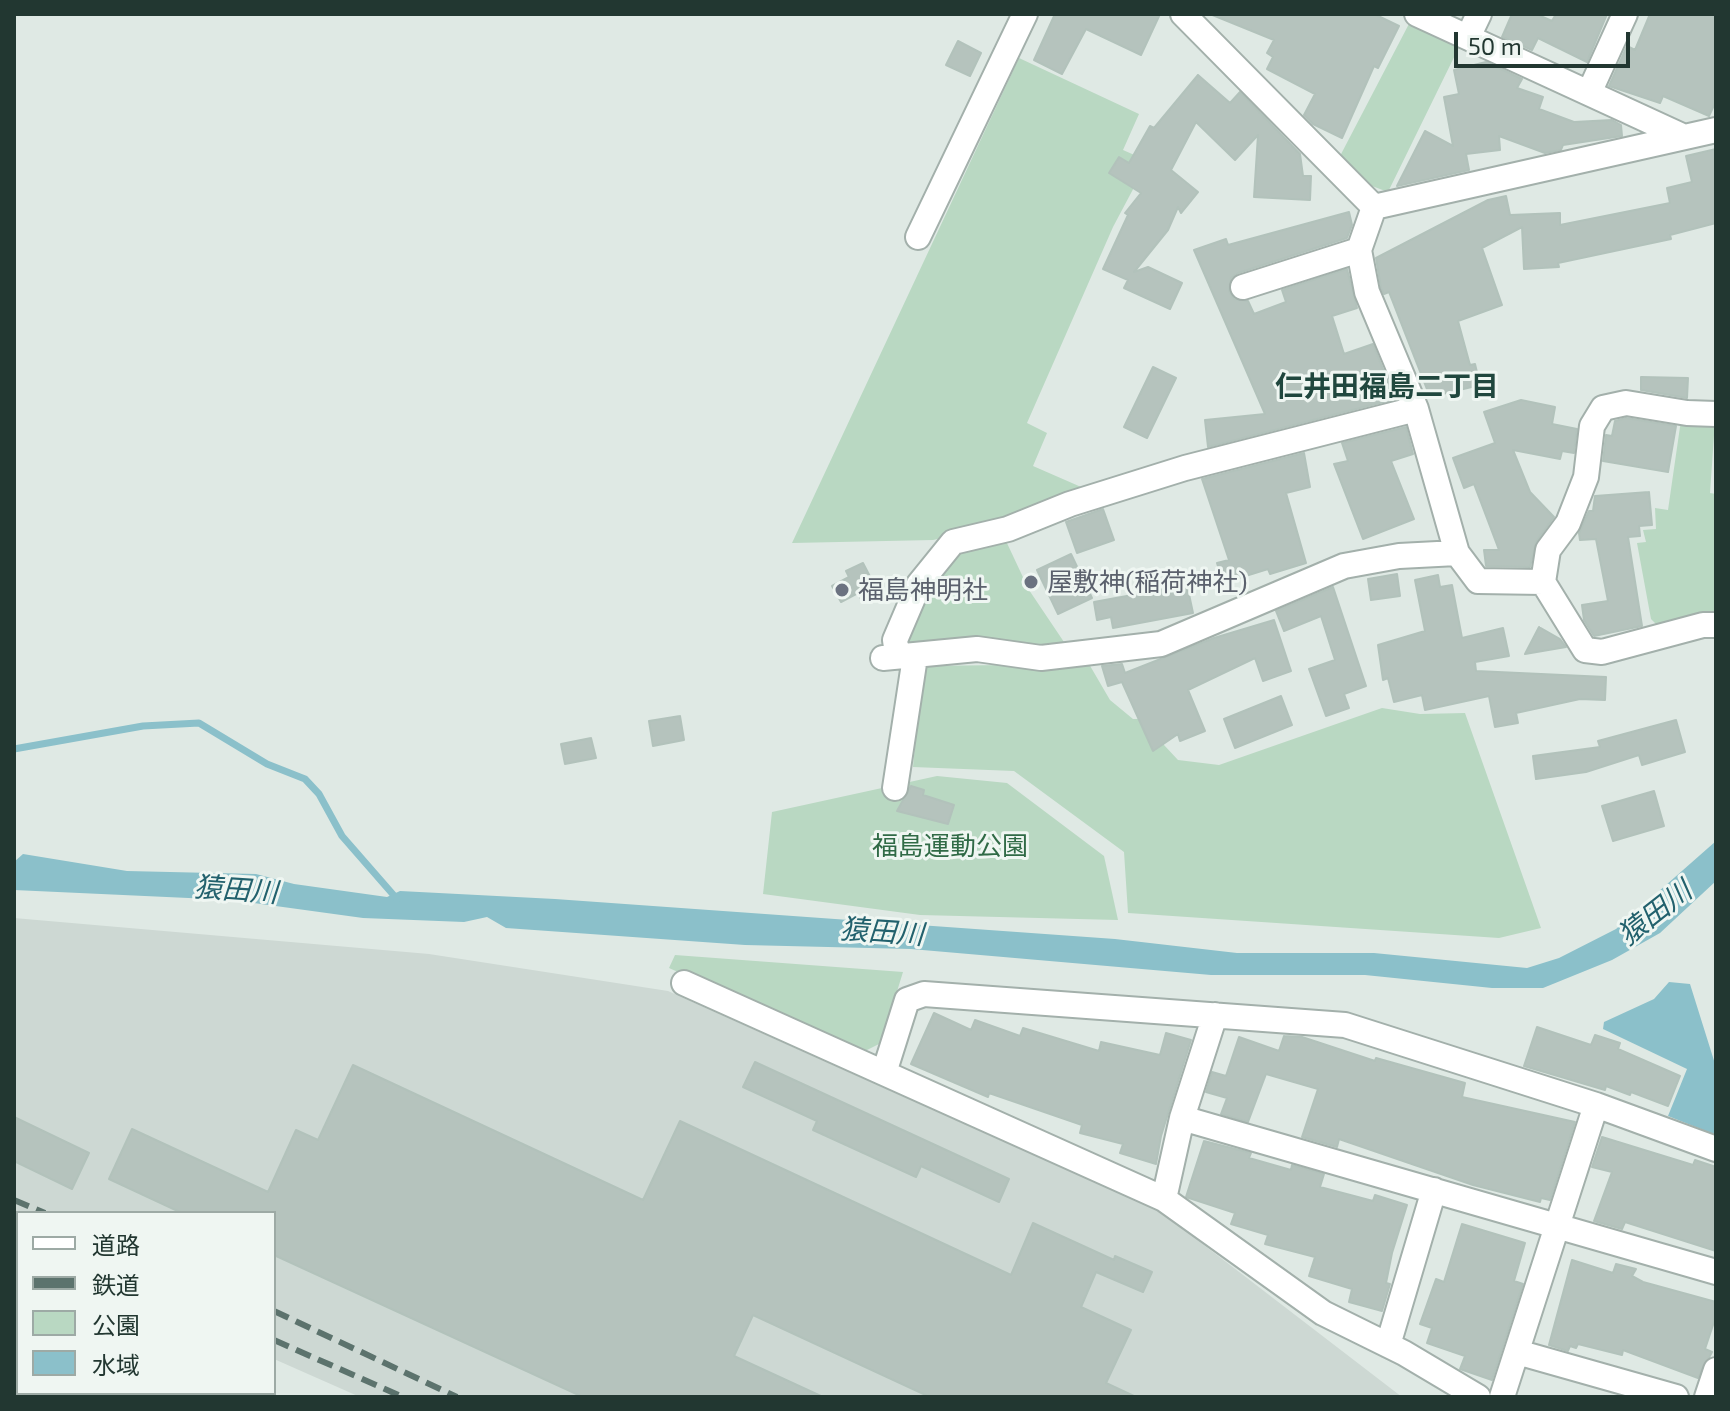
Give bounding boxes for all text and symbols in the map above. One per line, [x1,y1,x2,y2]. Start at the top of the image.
scale bar [1458,16,1634,66]
text: 50 m [1468,31,1522,60]
district label: 仁井田福島二丁目 [1275,370,1499,404]
place label: 屋敷神(稲荷神社) [1047,566,1248,598]
marker: 屋敷神(稲荷神社) [1022,573,1040,591]
place label: 福島神明社 [858,574,988,606]
marker: 福島神明社 [833,581,851,599]
park label: 福島運動公園 [872,830,1028,862]
water label: 猿田川 [193,870,279,910]
water label: 猿田川 [1612,874,1698,952]
water label: 猿田川 [839,912,925,952]
legend [16,1211,276,1395]
text: 道路 [92,1230,140,1259]
text: 鉄道 [92,1270,140,1299]
text: 公園 [92,1310,140,1339]
text: 水域 [92,1350,140,1379]

